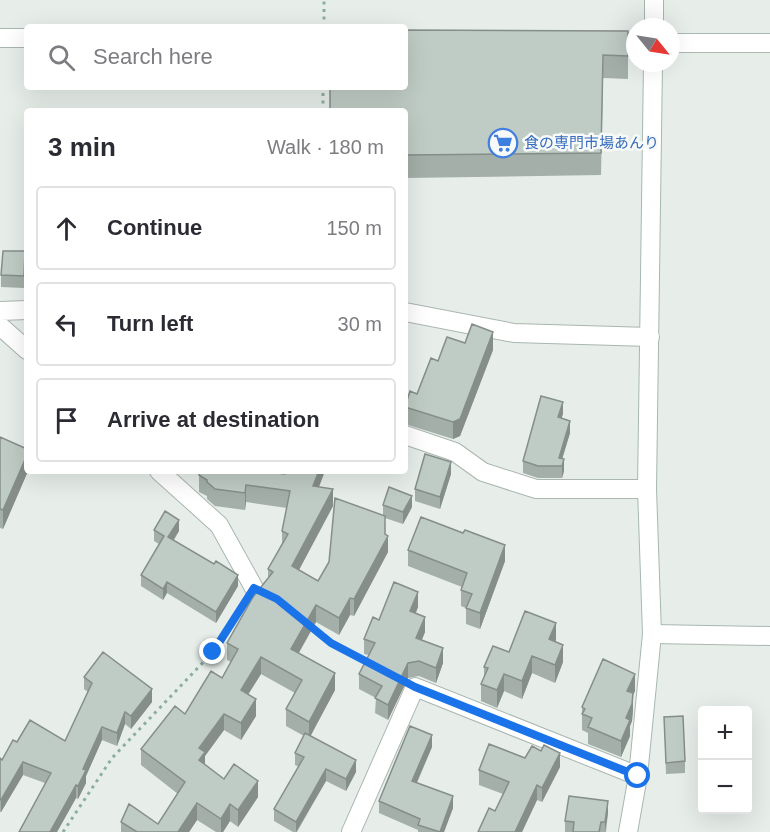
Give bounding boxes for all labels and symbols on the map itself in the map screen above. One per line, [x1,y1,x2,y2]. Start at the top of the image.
north arrow [626,18,680,72]
supermarket icon: 食の専門市場あんり [487,127,519,159]
place label: 食の専門市場あんり [524,134,659,151]
route end [199,638,225,664]
route start [624,762,650,788]

